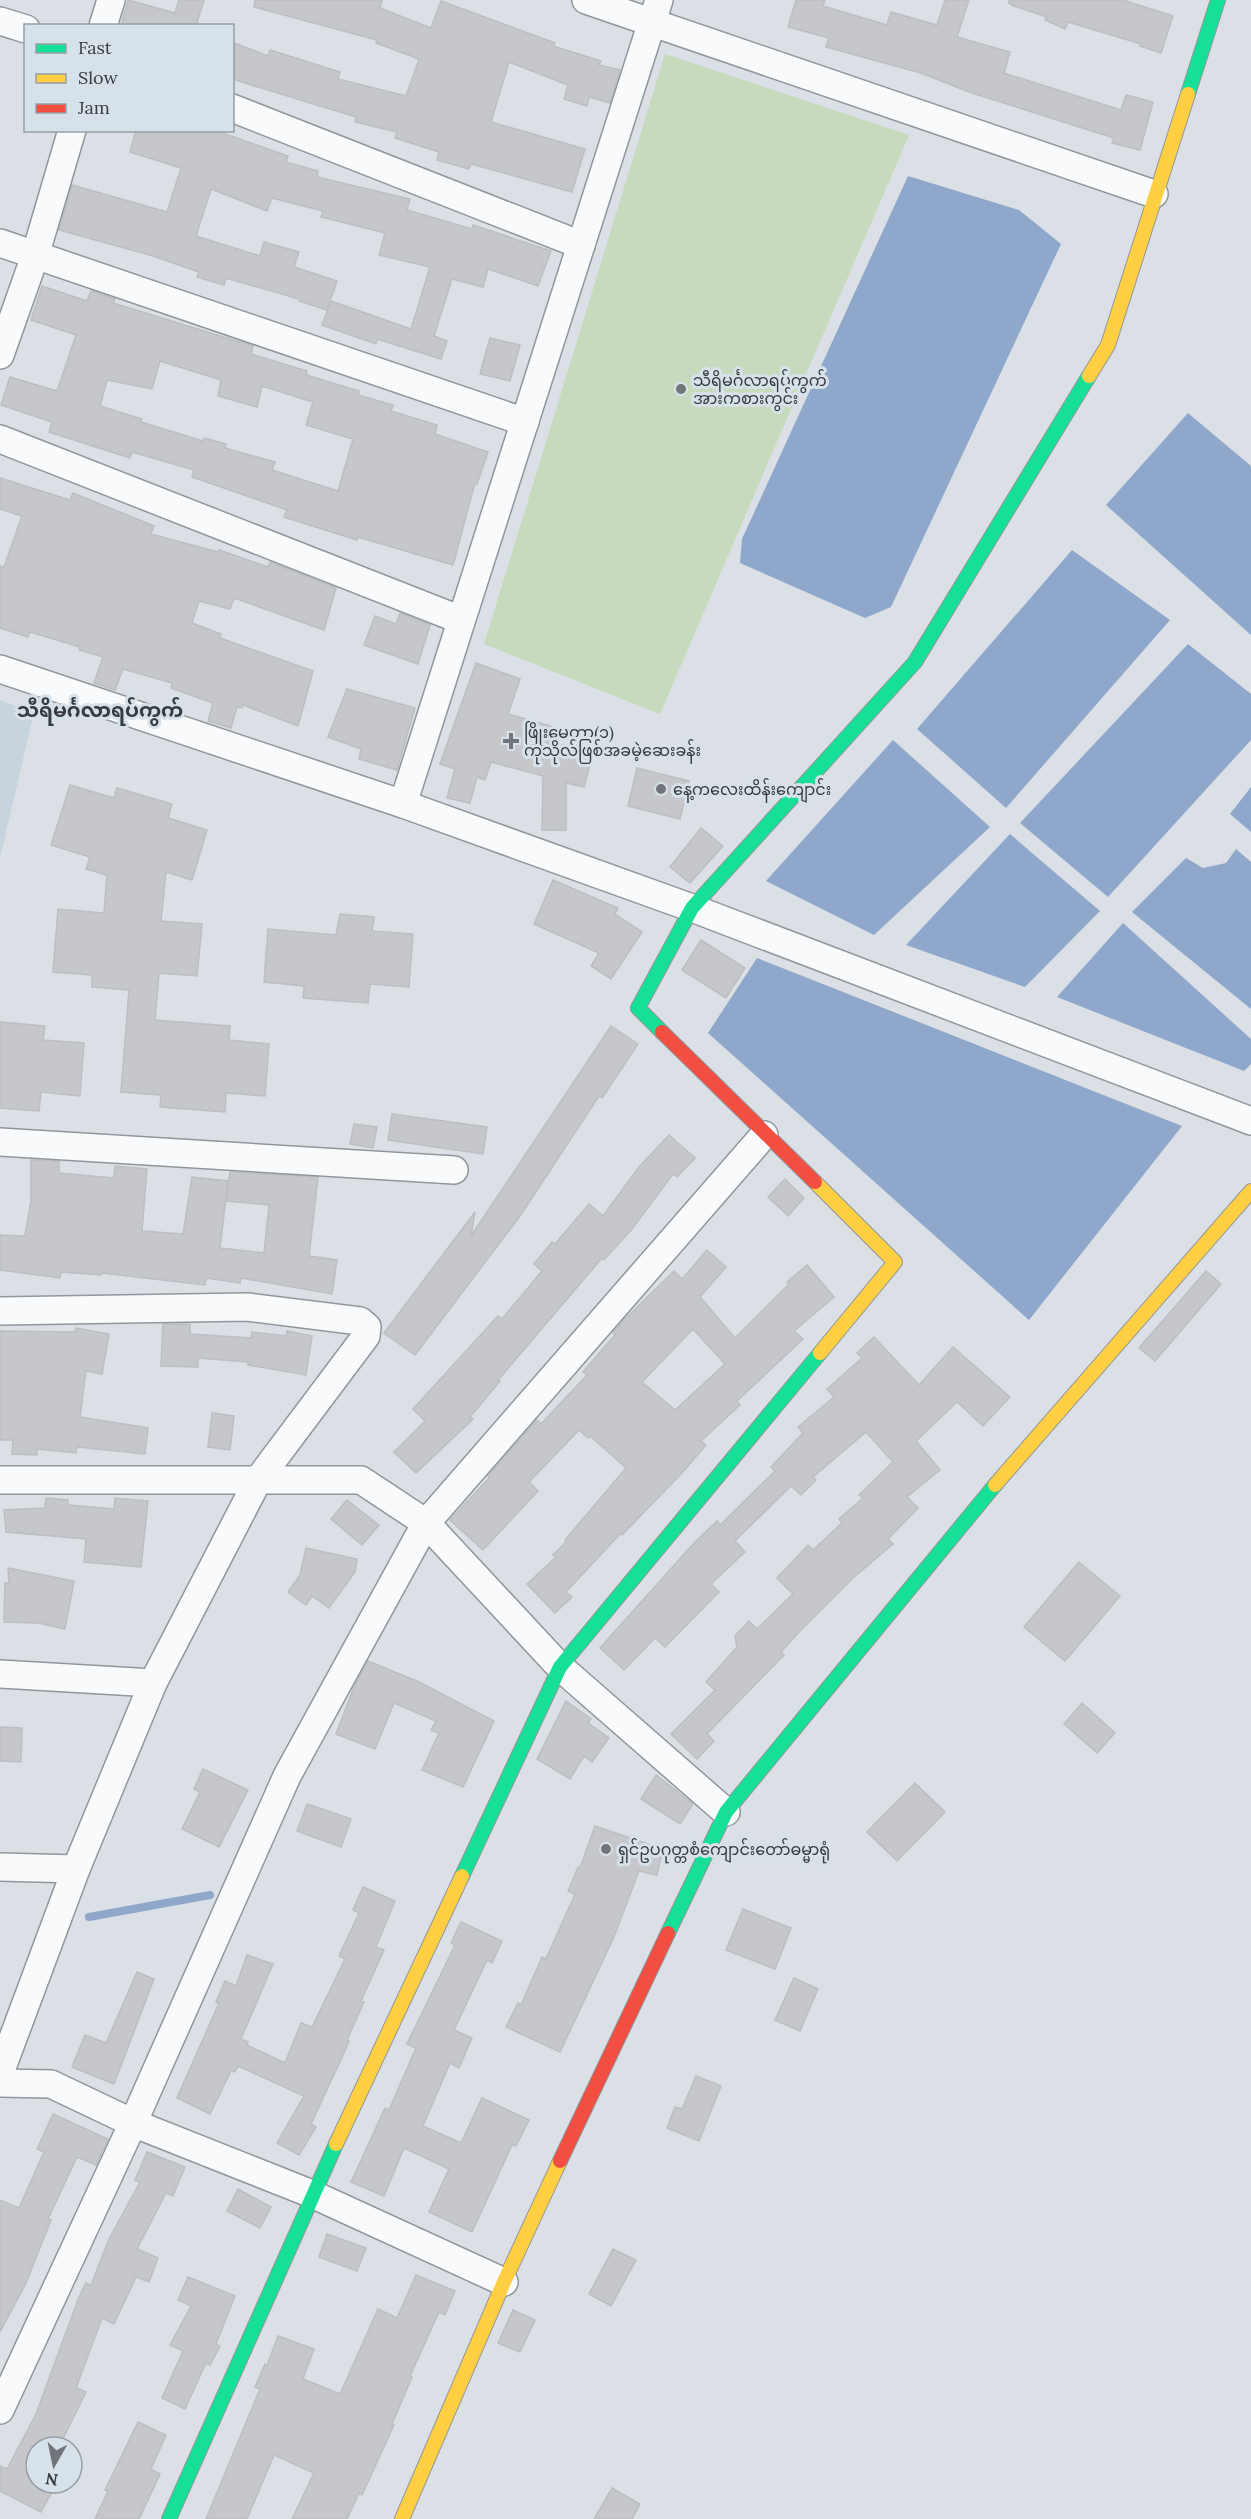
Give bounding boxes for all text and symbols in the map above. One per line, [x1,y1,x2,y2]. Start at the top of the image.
legend [24,24,234,132]
text: Fast [78,36,112,59]
text: Slow [78,66,118,89]
text: Jam [77,96,110,119]
place label: သီရိမင်္ဂလာရပ်ကွက် အားကစားကွင်း [693,369,827,412]
marker: သီရိမင်္ဂလာရပ်ကွက် အားကစားကွင်း [674,382,688,396]
district label: သီရိမင်္ဂလာရပ်ကွက် [17,697,183,726]
place label: ဖြိုးမေတ္တာ(၁) ကုသိုလ်ဖြစ်အခမဲ့ဆေးခန်း [524,721,701,765]
marker: ဖြိုးမေတ္တာ(၁) ကုသိုလ်ဖြစ်အခမဲ့ဆေးခန်း [502,732,520,750]
place label: နေ့ကလေးထိန်းကျောင်း [673,778,831,803]
marker: နေ့ကလေးထိန်းကျောင်း [654,782,668,796]
place label: ရှင်ဥပဂုတ္တစံကျောင်းတော်ဓမ္မာရုံ [618,1838,830,1864]
marker: ရှင်ဥပဂုတ္တစံကျောင်းတော်ဓမ္မာရုံ [599,1842,613,1856]
north arrow [24,2435,84,2495]
text: N [44,2469,59,2491]

